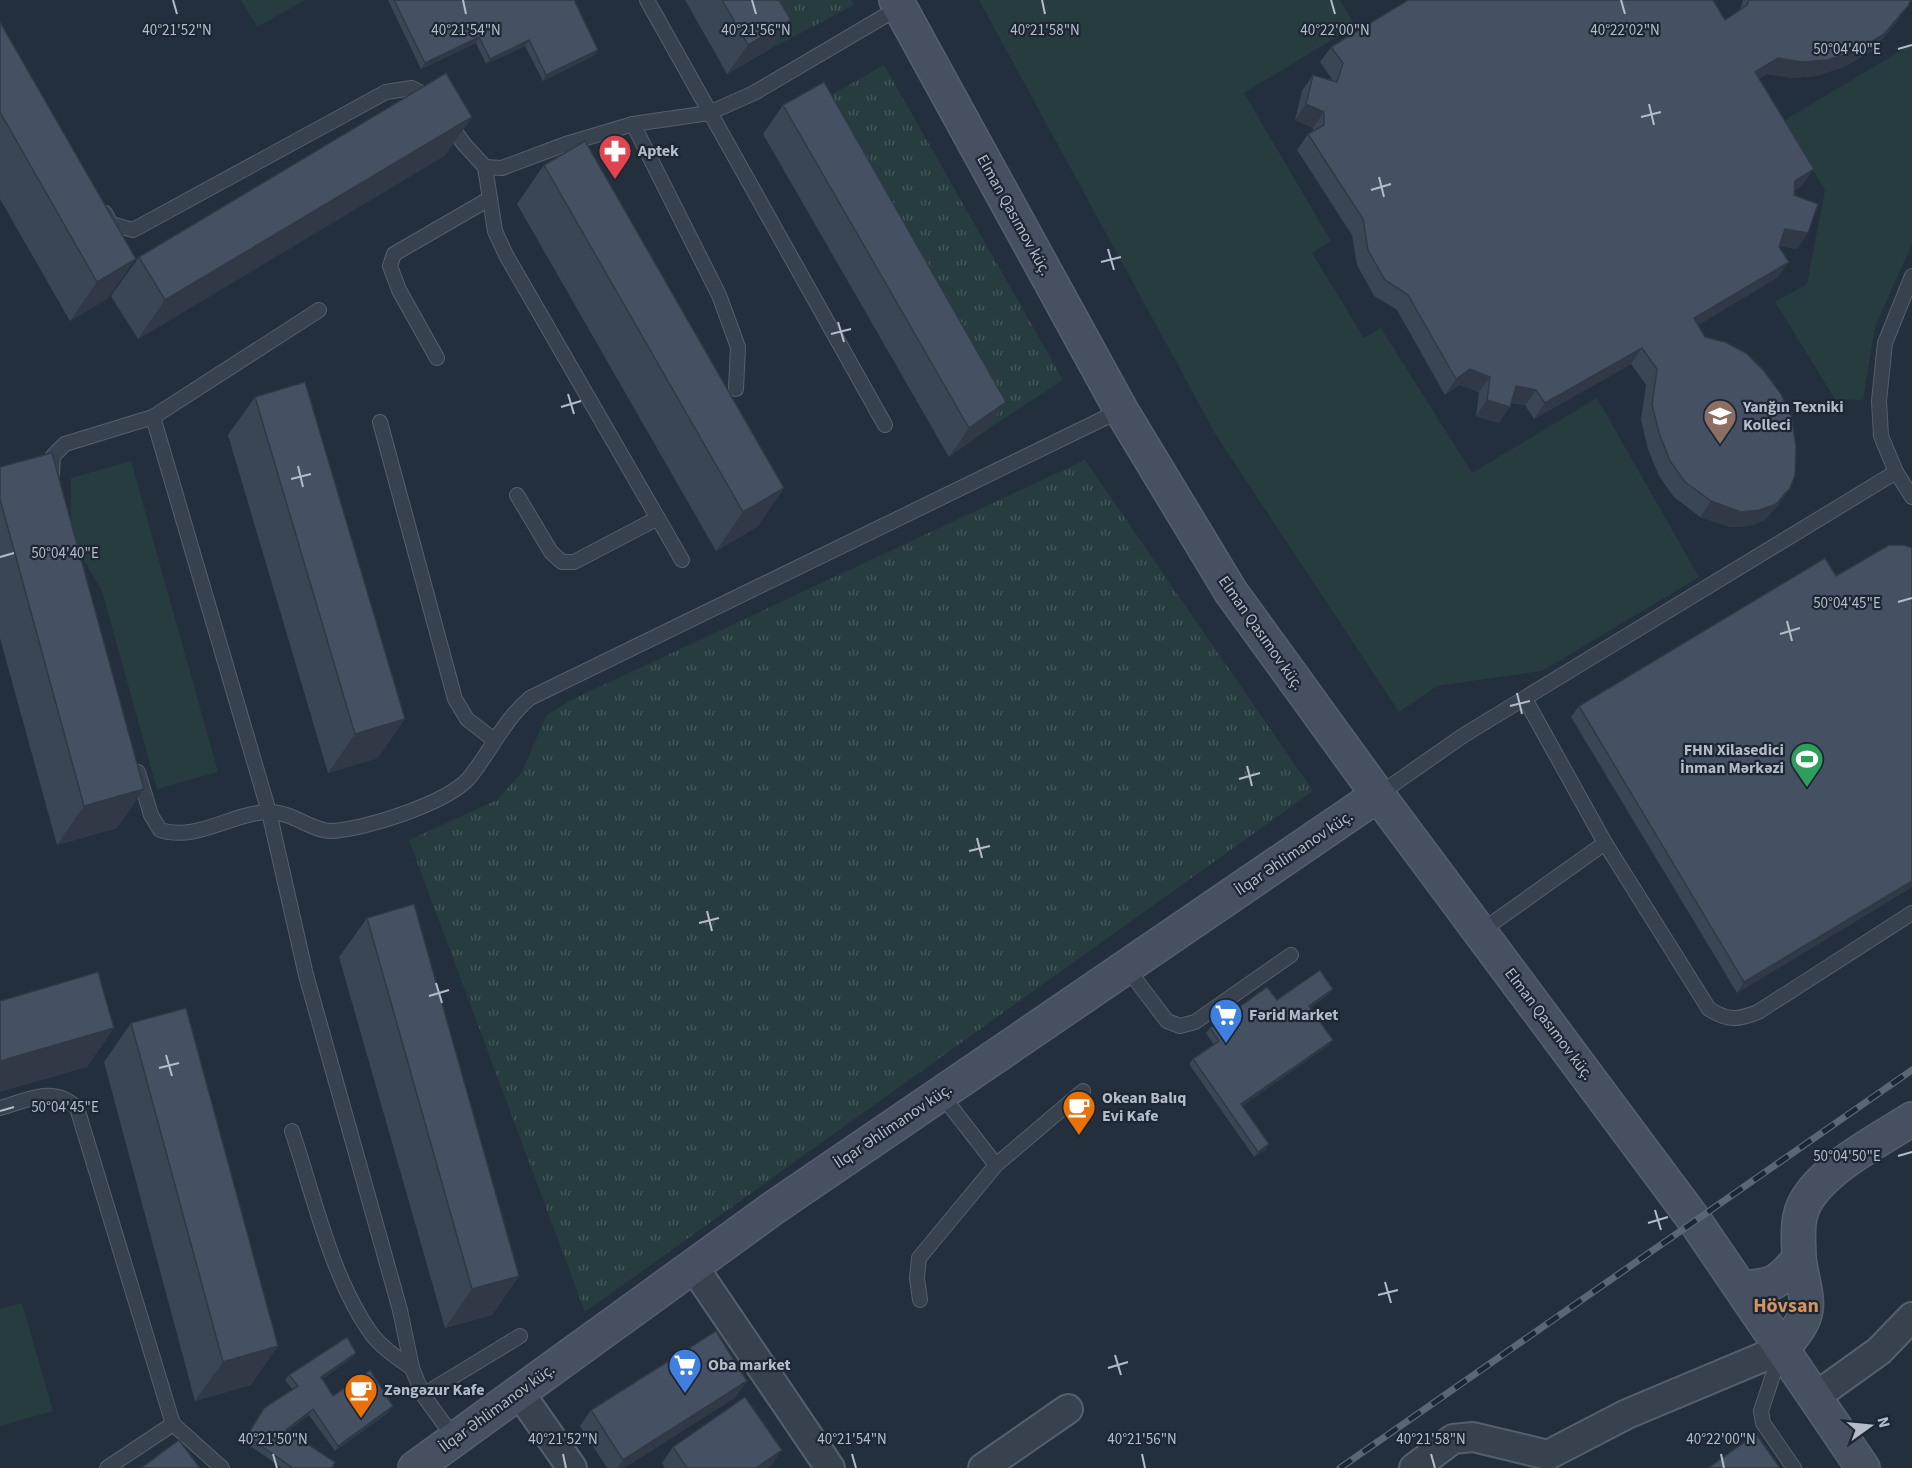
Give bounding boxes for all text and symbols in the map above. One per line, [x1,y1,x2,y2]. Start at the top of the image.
text: 40°21'52"N [142,20,212,41]
text: 40°21'54"N [431,20,501,41]
text: 40°21'56"N [721,20,791,41]
text: 40°21'58"N [1010,20,1080,41]
text: 40°22'00"N [1300,20,1370,41]
text: 40°22'02"N [1590,20,1660,41]
text: 50°04'40"E [1813,39,1881,60]
pharmacy icon: Aptek [597,133,633,180]
place label: Aptek [637,140,679,162]
street label: Elman Qasımov küç. [972,150,1056,280]
place label: Yanğın Texniki Kolleci [1742,396,1844,436]
school or university icon: Yanğın Texniki Kolleci [1702,398,1738,445]
text: 50°04'40"E [31,543,99,564]
street label: Elman Qasımov küç. [1213,571,1309,695]
text: 50°04'45"E [1813,593,1881,614]
place label: FHN Xilasedici İnman Mərkəzi [1680,739,1784,779]
sports icon: FHN Xilasedici İnman Mərkəzi [1789,741,1825,788]
street label: İlqar Əhlimanov küç. [1231,805,1357,901]
street label: Elman Qasımov küç. [1499,963,1599,1085]
supermarket icon: Fərid Market [1208,997,1244,1044]
place label: Fərid Market [1249,1004,1338,1026]
street label: İlqar Əhlimanov küç. [830,1078,956,1174]
place label: Okean Balıq Evi Kafe [1102,1087,1186,1127]
cafe icon: Okean Balıq Evi Kafe [1061,1089,1097,1136]
text: 50°04'45"E [31,1097,99,1118]
text: 50°04'50"E [1813,1146,1881,1167]
district label: Hövsan [1753,1292,1819,1320]
supermarket icon: Oba market [667,1347,703,1394]
place label: Oba market [708,1354,791,1376]
street label: İlqar Əhlimanov küç. [435,1359,559,1457]
cafe icon: Zəngəzur Kafe [343,1372,379,1419]
place label: Zəngəzur Kafe [384,1379,484,1401]
north arrow [1840,1396,1900,1456]
text: N [1872,1414,1896,1430]
text: 40°21'50"N [238,1429,308,1450]
text: 40°21'52"N [528,1429,598,1450]
text: 40°21'54"N [817,1429,887,1450]
text: 40°21'56"N [1107,1429,1177,1450]
text: 40°21'58"N [1396,1429,1466,1450]
text: 40°22'00"N [1686,1429,1756,1450]

